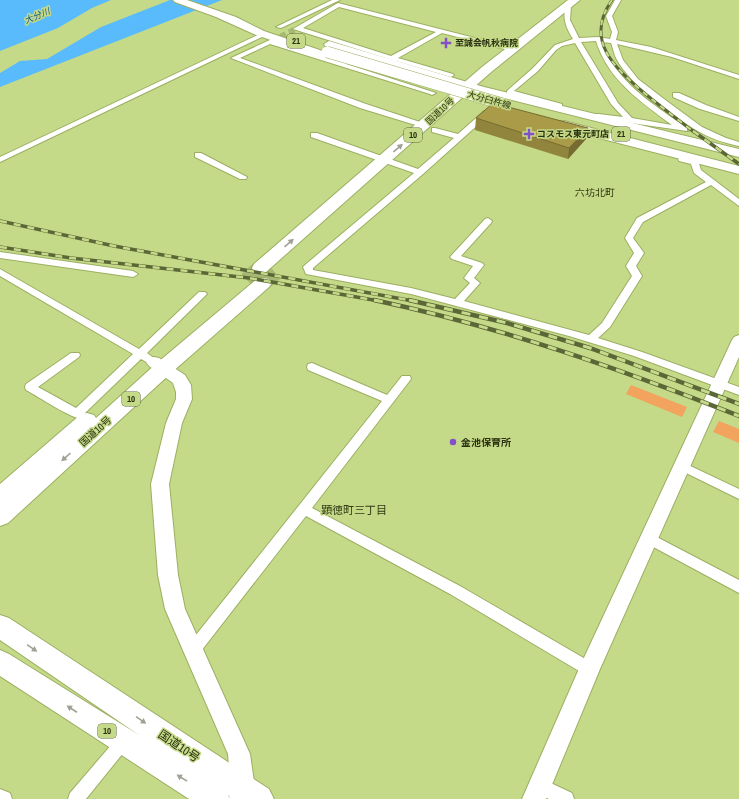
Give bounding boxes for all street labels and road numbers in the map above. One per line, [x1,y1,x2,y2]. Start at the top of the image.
road number: 21 [287,34,305,48]
street label: 大分臼杵線 [466,88,513,112]
street label: 国道10号 [423,95,457,127]
road number: 21 [612,127,630,141]
road number: 10 [404,128,422,142]
road number: 10 [122,392,140,406]
street label: 国道10号 [76,413,114,449]
road number: 10 [98,724,116,738]
street label: 国道10号 [155,726,203,766]

